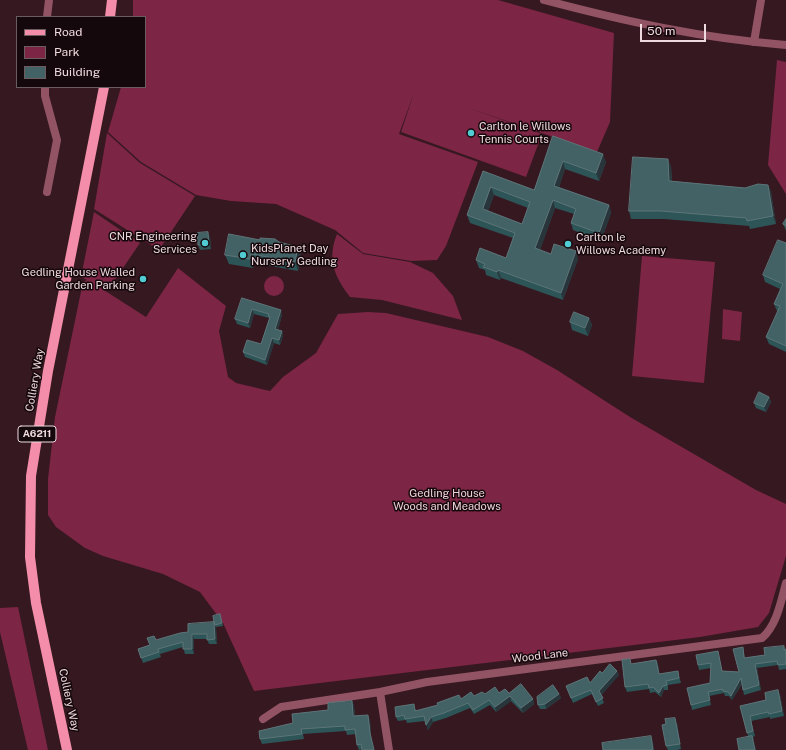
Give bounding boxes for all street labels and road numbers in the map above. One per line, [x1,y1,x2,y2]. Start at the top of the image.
street label: Colliery Way [23,347,47,413]
road number: A6211 [18,426,56,442]
street label: Wood Lane [511,646,569,666]
street label: Colliery Way [56,667,82,733]

